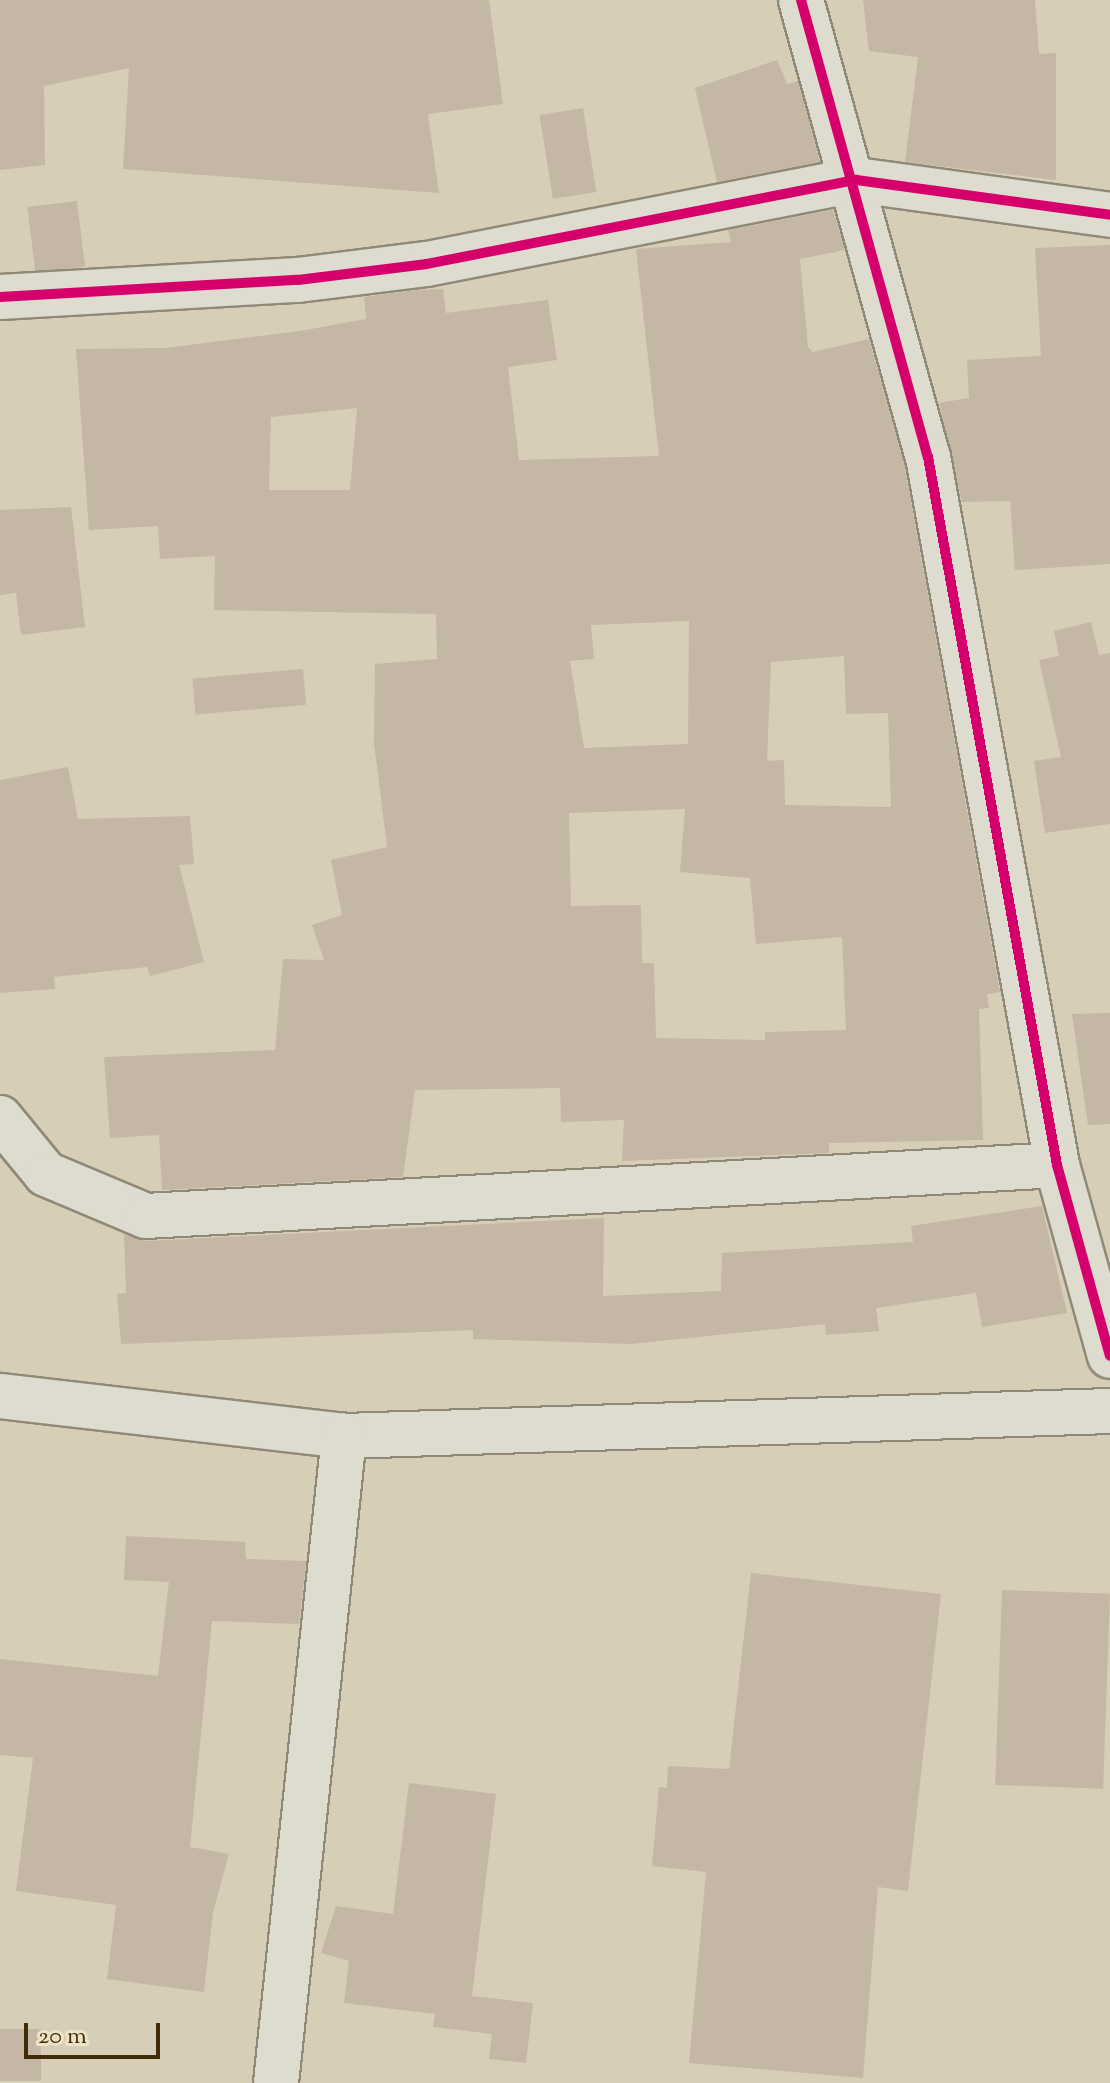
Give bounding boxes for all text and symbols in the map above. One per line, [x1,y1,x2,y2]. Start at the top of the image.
scale bar [28,2007,164,2057]
text: 20 m [38,2020,87,2054]

